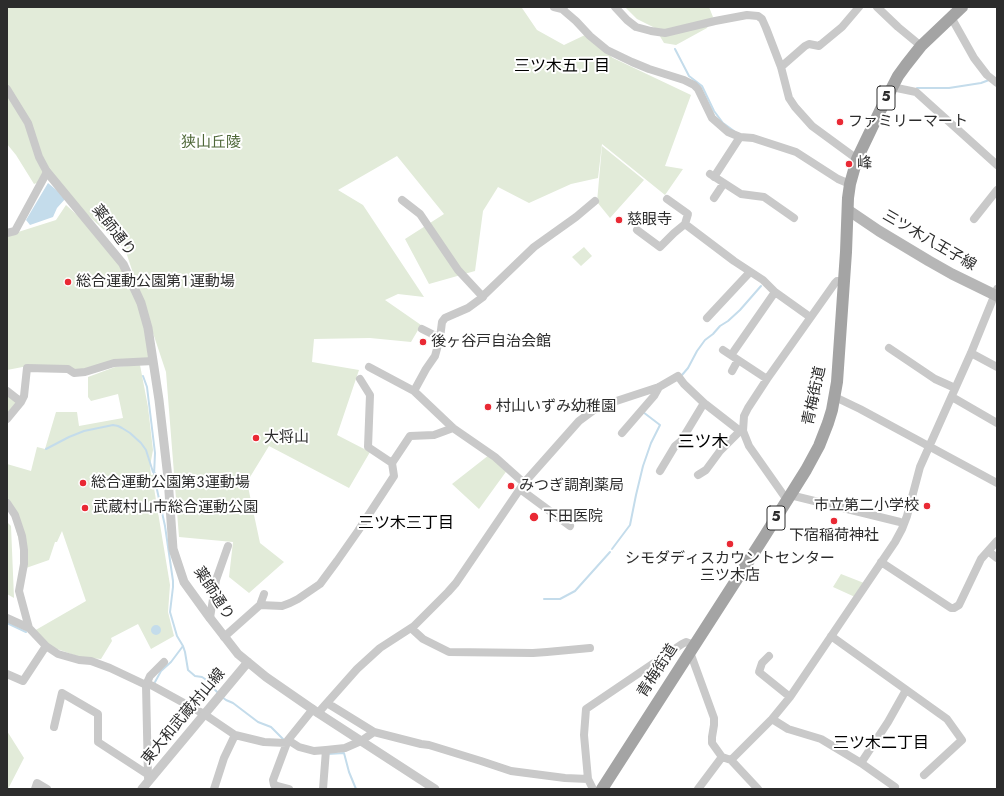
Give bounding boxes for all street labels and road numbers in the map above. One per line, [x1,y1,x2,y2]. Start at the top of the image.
road number: 5 [877,86,895,110]
street label: 薬師通り [87,202,139,260]
street label: 三ツ木八王子線 [879,207,979,275]
street label: 青梅街道 [800,365,830,427]
road number: 5 [767,506,785,530]
street label: 薬師通り [189,564,237,624]
street label: 青梅街道 [634,641,682,701]
street label: 東大和武蔵村山線 [139,665,229,769]

